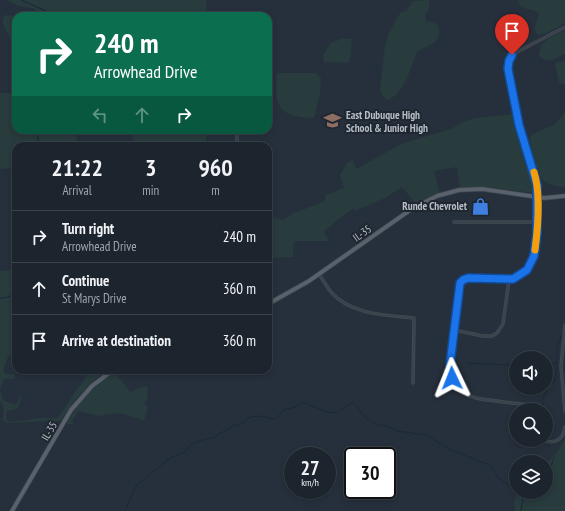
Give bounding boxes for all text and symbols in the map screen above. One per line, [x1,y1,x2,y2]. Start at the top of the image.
pin [495,14,529,55]
icon: arrive [501,20,523,42]
text: 240 m [94,24,158,61]
icon: right [28,28,80,80]
text: Arrowhead Drive [94,60,197,83]
icon: left [89,104,111,126]
icon: ahead [131,104,153,126]
icon: right [173,104,195,126]
place label: East Dubuque High School & Junior High [346,108,428,135]
school or university icon: East Dubuque High School & Junior High [323,111,343,131]
text: 21:22 [51,152,103,183]
text: 3 [145,152,156,183]
text: 960 [198,152,233,183]
text: Arrival [62,182,92,199]
text: min [142,182,159,199]
text: m [211,182,220,199]
shop icon: Runde Chevrolet [470,196,490,216]
place label: Runde Chevrolet [402,199,468,213]
text: Turn right [62,219,114,238]
street label: IL-35 [350,222,374,244]
icon: right [28,226,50,248]
text: 240 m [223,227,256,246]
text: Arrowhead Drive [62,238,137,255]
text: Continue [62,271,109,290]
icon: ahead [28,278,50,300]
text: 360 m [223,279,256,298]
text: St Marys Drive [62,290,127,307]
icon: arrive [28,330,50,352]
text: Arrive at destination [62,331,171,350]
text: 360 m [223,331,256,350]
map controls [509,351,553,499]
button: sound [509,351,553,395]
position arrow [431,357,473,399]
button: search [509,403,553,447]
street label: IL-35 [38,419,60,443]
speed limit sign: 30 [344,447,396,499]
text: 27 [300,455,320,481]
button: layers [509,455,553,499]
text: km/h [301,476,319,489]

